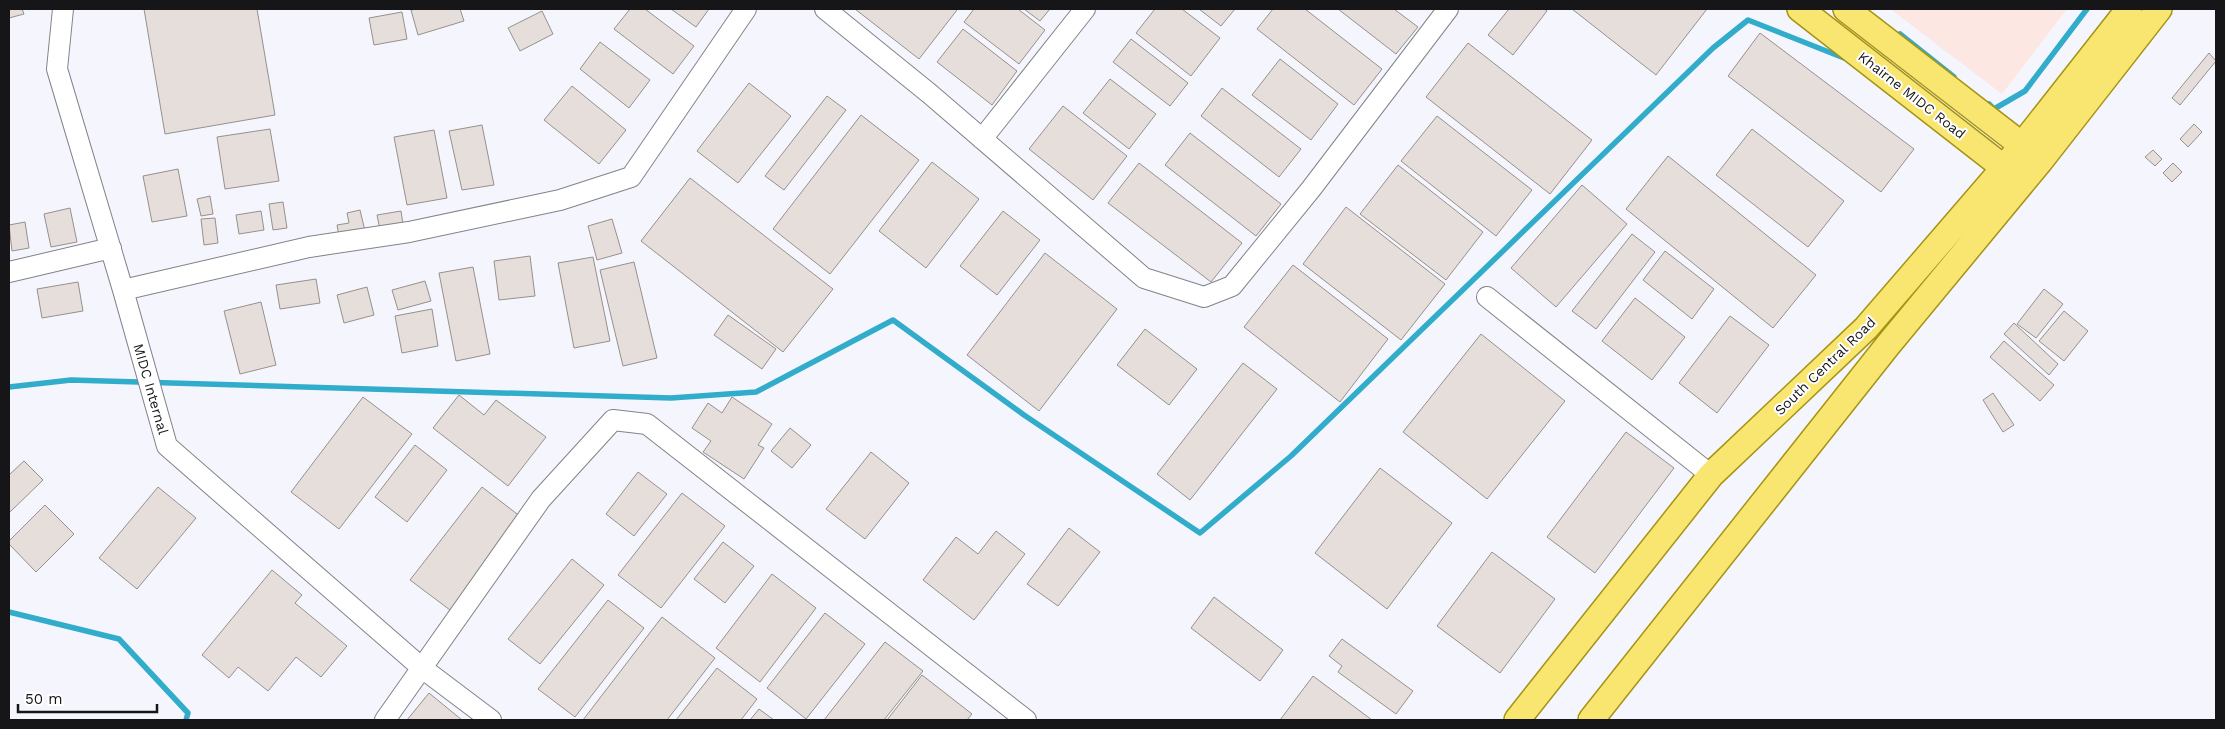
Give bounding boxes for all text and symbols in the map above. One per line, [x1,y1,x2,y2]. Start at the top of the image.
street label: Khairne MIDC Road [1855,48,1969,142]
street label: South Central Road [1771,314,1879,418]
street label: MIDC Internal [130,342,172,437]
scale bar [18,682,156,714]
text: 50 m [25,690,62,708]

